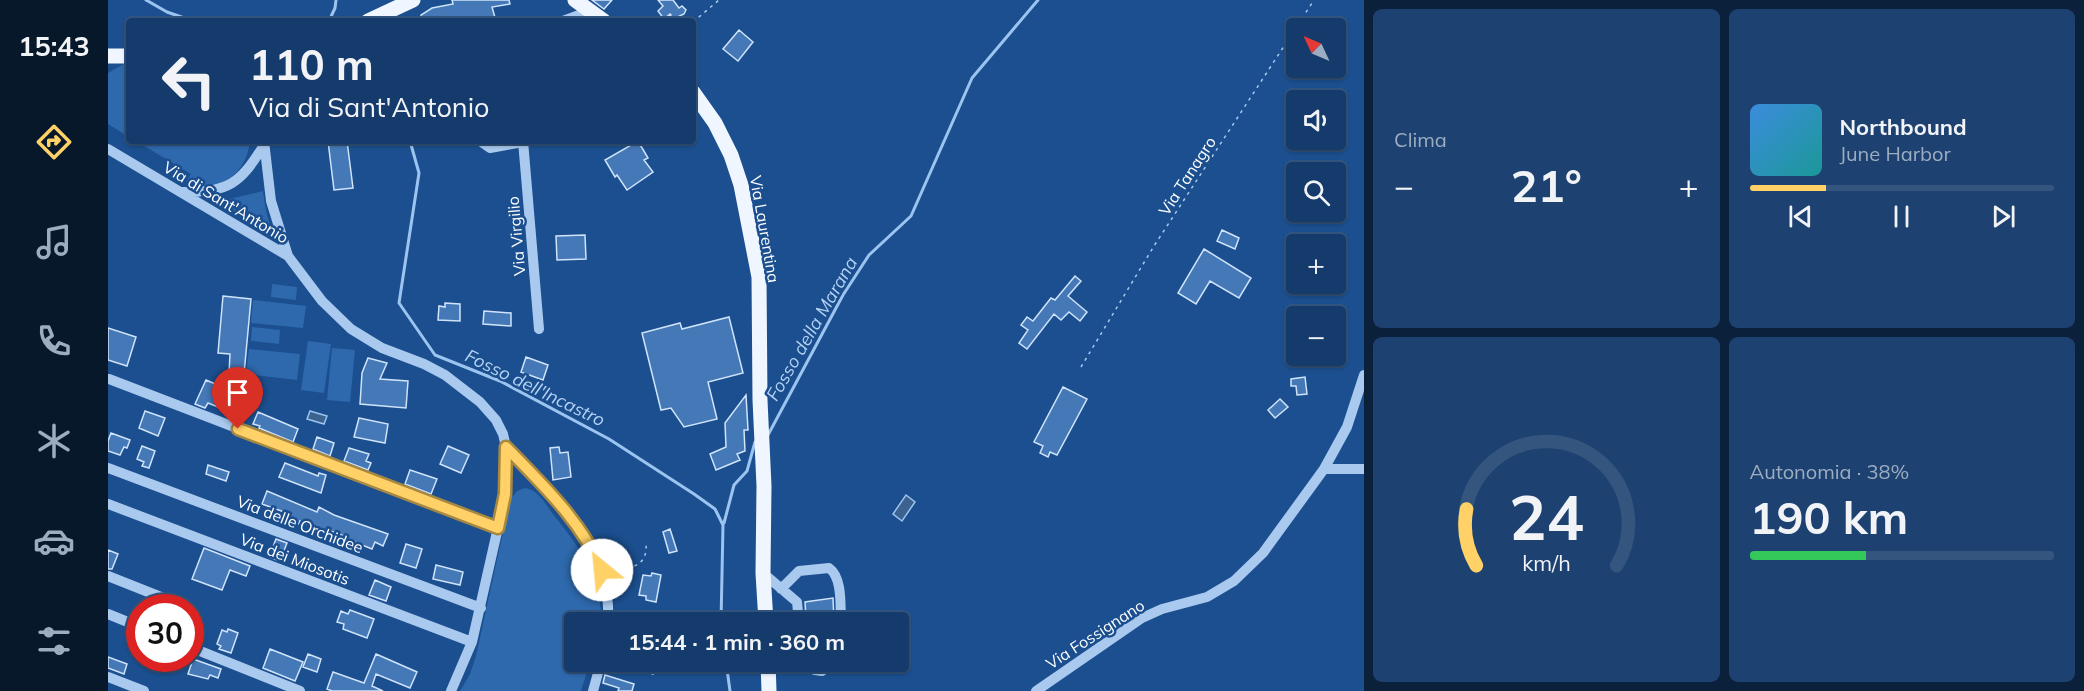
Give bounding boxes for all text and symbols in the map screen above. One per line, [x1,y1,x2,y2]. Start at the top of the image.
north arrow [1286,18,1346,78]
map controls [1286,18,1346,366]
text: 15:43 [18,29,90,63]
text: 110 m [249,38,374,91]
icon: left [150,42,228,120]
text: Via di Sant'Antonio [249,90,490,124]
button: sound [1286,90,1346,150]
text: Northbound [1840,113,1967,141]
icon: directions [33,121,75,163]
text: Clima [1394,127,1447,152]
street label: Via Tanagro [1154,133,1220,219]
text: June Harbor [1840,141,1951,166]
street label: Via di Sant'Antonio [160,157,292,247]
text: 21° [1511,157,1582,213]
button: search [1286,162,1346,222]
text: − [1394,165,1414,206]
text: + [1679,165,1699,206]
street label: Via Laurentina [746,174,784,284]
street label: Via Virgilio [503,195,529,277]
icon: previous [1784,200,1817,233]
icon: pause [1885,200,1918,233]
icon: next [1987,200,2020,233]
icon: music [33,221,75,263]
button: + [1286,234,1346,294]
water label: Fosso della Marana [761,253,862,405]
button: − [1286,306,1346,366]
icon: phone [33,320,75,362]
water label: Fosso dell'Incastro [462,344,609,431]
pin [212,367,263,429]
icon: arrive [221,376,254,409]
icon: climate [33,420,75,462]
text: Autonomia · 38% [1750,459,1909,484]
text: 24 [1509,477,1584,556]
text: 190 km [1750,489,1908,545]
street label: Via delle Orchidee [234,491,366,557]
icon: car [33,520,75,562]
street label: Via dei Miosotis [237,529,353,589]
position arrow [570,538,634,602]
text: km/h [1522,550,1570,577]
speed limit sign: 30 [126,594,204,672]
street label: Via Fossignano [1042,595,1148,673]
icon: filters [33,620,75,662]
text: 15:44 · 1 min · 360 m [628,628,845,656]

